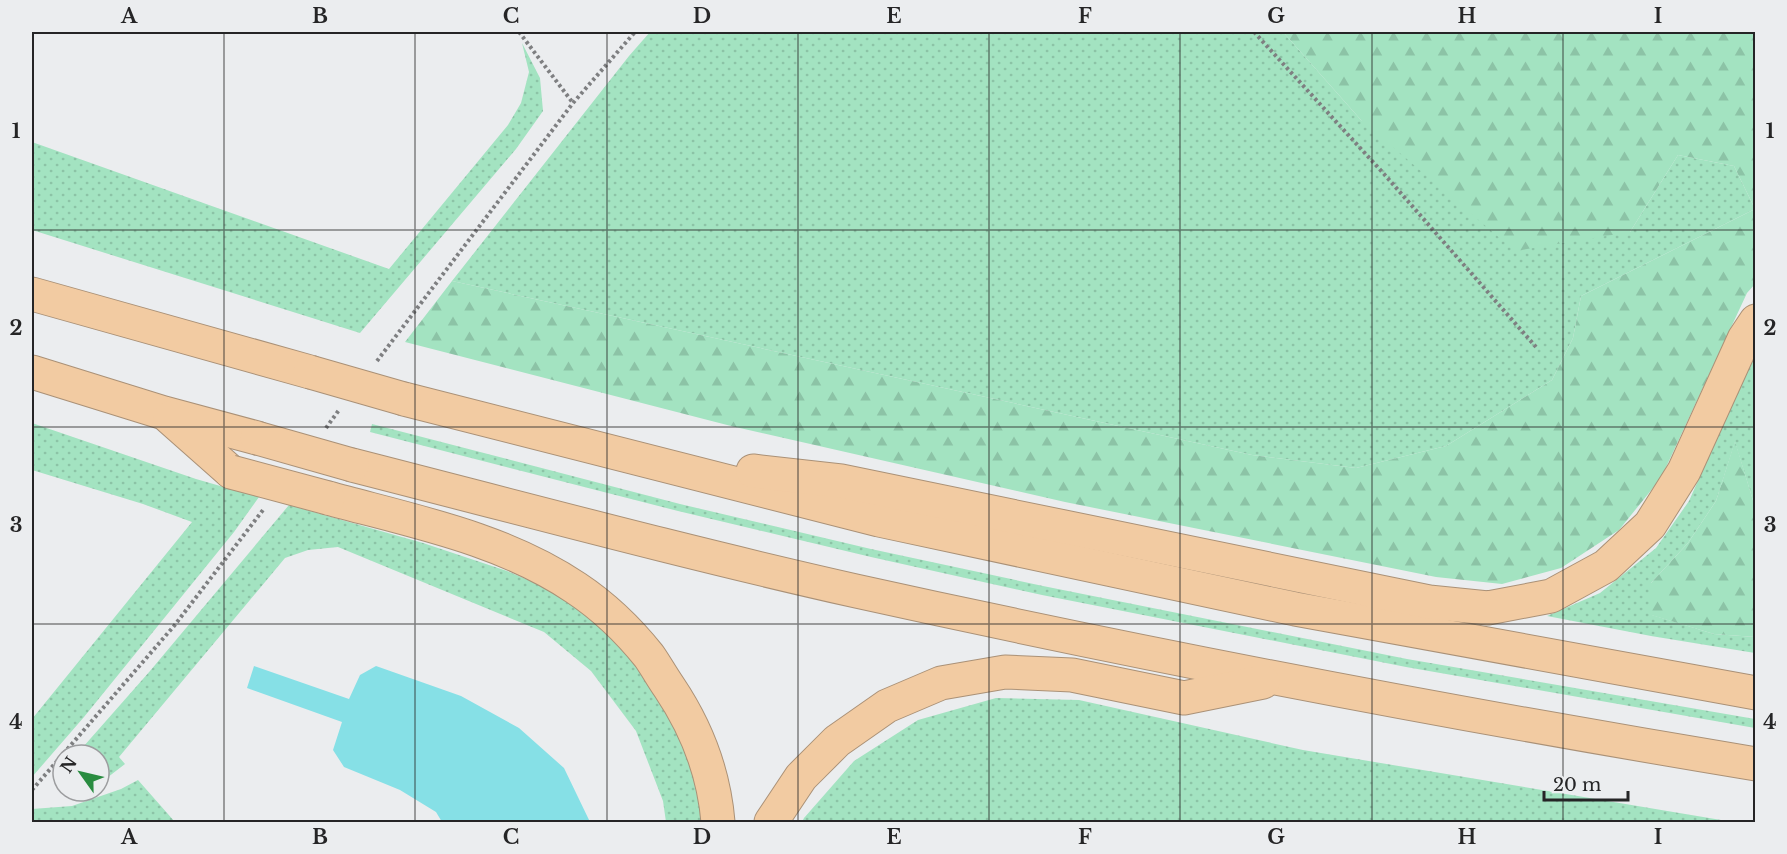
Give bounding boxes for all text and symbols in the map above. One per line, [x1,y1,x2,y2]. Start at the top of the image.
text: A [120,4,138,28]
text: B [312,4,328,28]
text: C [503,4,519,28]
text: D [693,4,711,28]
text: E [886,4,902,28]
text: F [1078,4,1092,28]
text: G [1267,4,1285,28]
text: H [1458,4,1477,28]
text: I [1654,4,1662,28]
text: 1 [12,119,21,143]
text: 1 [1766,119,1775,143]
text: 2 [9,316,23,340]
text: 2 [1763,316,1777,340]
text: 3 [10,513,22,537]
text: 3 [1764,513,1776,537]
text: 4 [9,710,23,734]
text: 4 [1763,710,1777,734]
north arrow [51,743,111,803]
text: N [56,753,81,776]
scale bar [1544,764,1628,802]
text: 20 m [1553,774,1601,796]
text: A [120,825,138,849]
text: B [312,825,328,849]
text: C [503,825,519,849]
text: D [693,825,711,849]
text: E [886,825,902,849]
text: F [1078,825,1092,849]
text: G [1267,825,1285,849]
text: H [1458,825,1477,849]
text: I [1654,825,1662,849]

